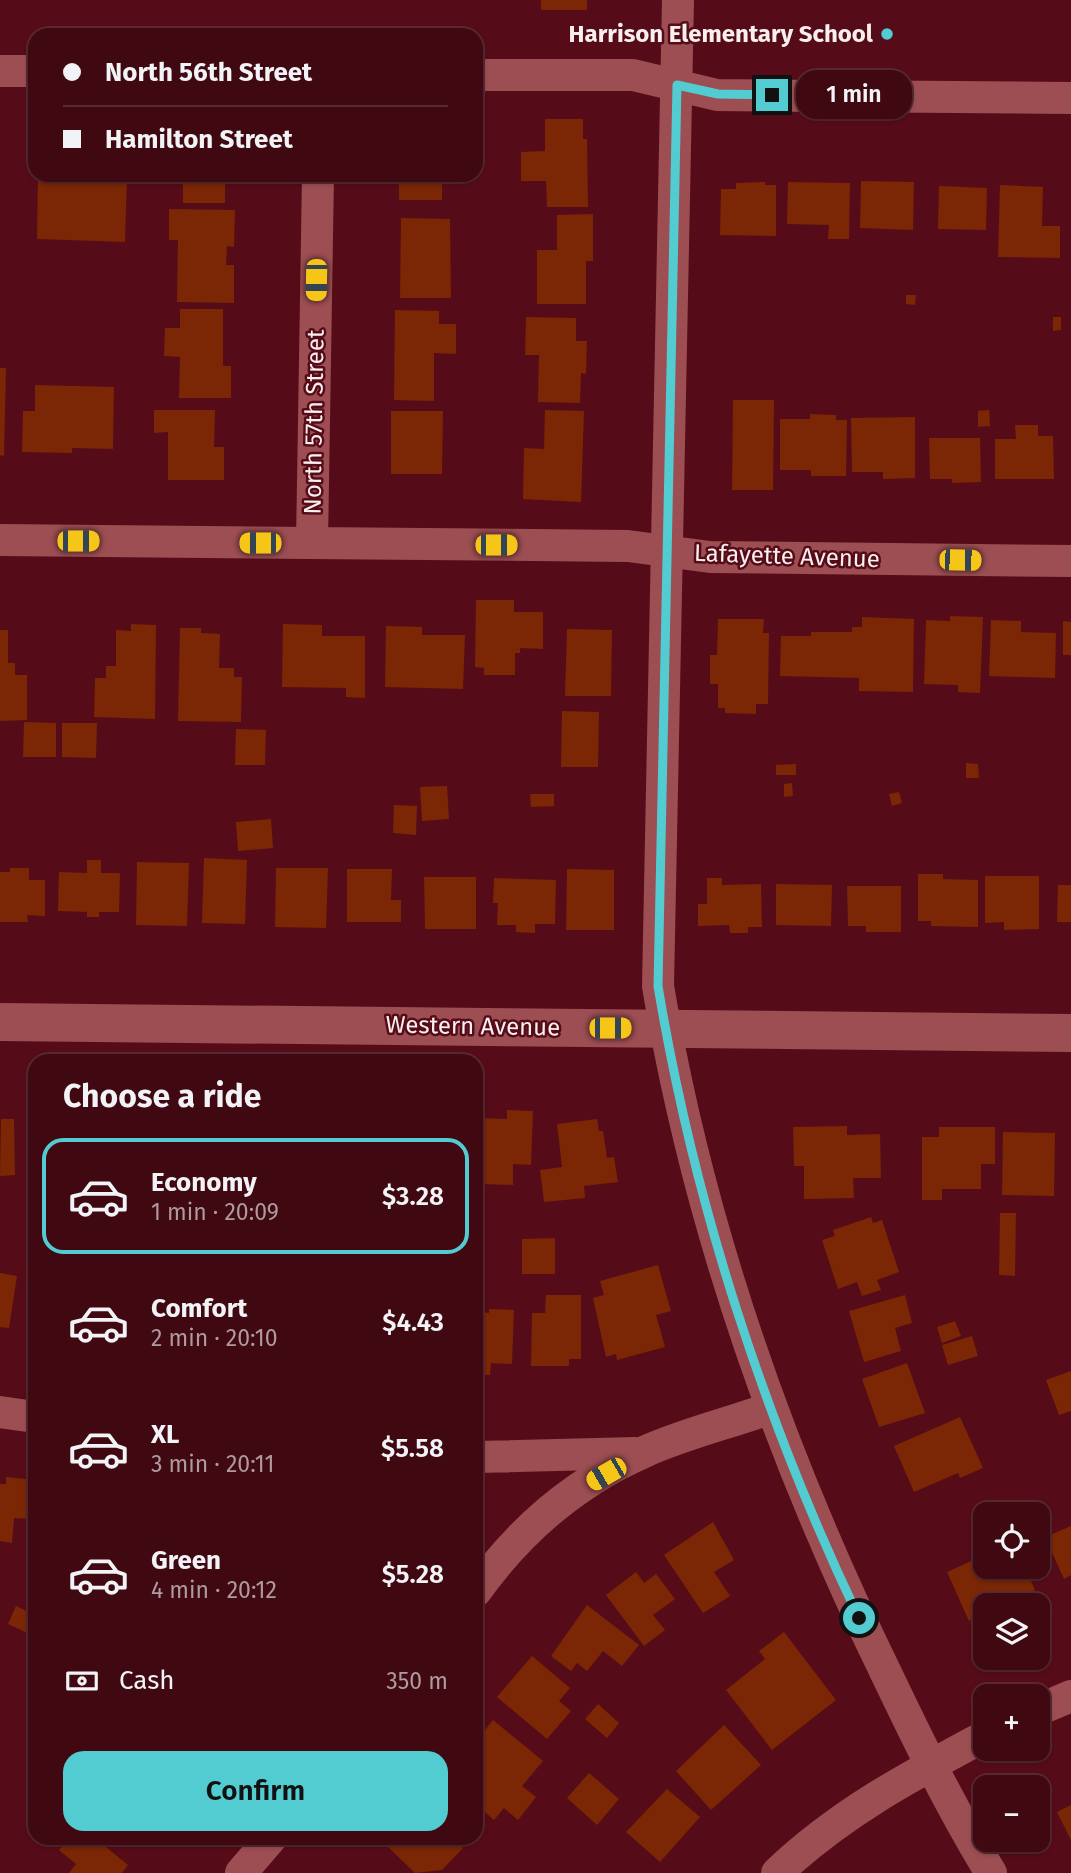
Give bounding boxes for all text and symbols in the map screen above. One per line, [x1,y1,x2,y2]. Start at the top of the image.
place label: Harrison Elementary School [569,20,874,48]
marker: Harrison Elementary School [879,26,895,42]
text: North 56th Street [105,57,312,88]
callout: 1 min [796,70,912,119]
route end [756,79,788,111]
text: 1 min [826,80,882,108]
text: Hamilton Street [105,124,293,155]
car [306,259,327,301]
street label: North 57th Street [298,329,330,515]
car [58,531,100,552]
car [240,533,282,554]
car [476,535,518,556]
street label: Lafayette Avenue [694,539,880,573]
car [939,549,982,571]
street label: Western Avenue [385,1010,561,1042]
car [590,1018,632,1039]
text: Choose a ride [63,1077,261,1115]
icon: car [67,1165,130,1228]
text: Economy [151,1167,257,1198]
text: $3.28 [382,1181,444,1212]
text: 1 min · 20:09 [151,1198,279,1226]
icon: car [67,1291,130,1354]
text: Comfort [151,1293,247,1324]
text: $4.43 [382,1307,444,1338]
text: 2 min · 20:10 [151,1324,277,1352]
icon: car [67,1417,130,1480]
text: XL [151,1419,179,1450]
text: $5.58 [381,1433,444,1464]
text: 3 min · 20:11 [151,1450,274,1478]
car [583,1454,630,1494]
map controls [973,1502,1050,1852]
button: locate [973,1502,1050,1579]
icon: car [67,1543,130,1606]
text: Green [151,1545,221,1576]
text: $5.28 [382,1559,444,1590]
text: 4 min · 20:12 [151,1576,277,1604]
button: layers [973,1593,1050,1670]
route start [843,1602,875,1634]
icon: cash [63,1662,101,1700]
text: Cash [119,1665,175,1696]
text: 350 m [386,1667,448,1695]
button: + [973,1684,1050,1761]
button: Confirm [63,1751,448,1831]
button: − [973,1775,1050,1852]

